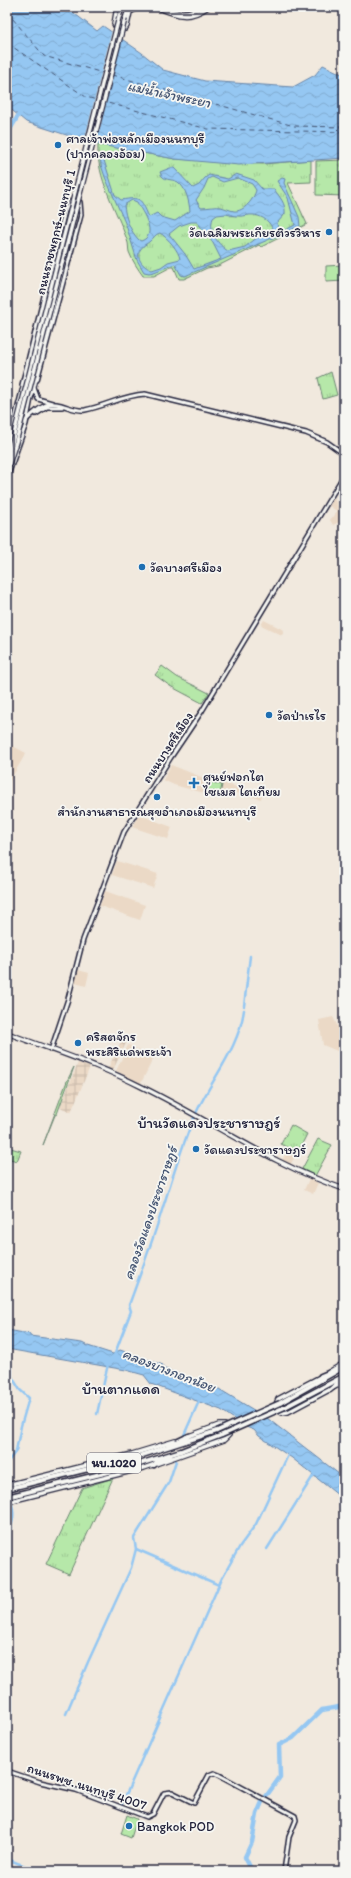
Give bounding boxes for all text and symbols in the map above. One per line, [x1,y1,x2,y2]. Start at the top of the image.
water label: แม่น้ำเจ้าพระยา [126,76,213,112]
place label: ศาลเจ้าพ่อหลักเมืองนนทบุรี (ปากคลองอ้อม) [66,131,205,161]
marker: ศาลเจ้าพ่อหลักเมืองนนทบุรี (ปากคลองอ้อม) [53,140,63,150]
street label: ถนนราชพฤกษ์-นนทบุรี 1 [33,168,80,297]
place label: วัดเฉลิมพระเกียรติวรวิหาร [189,225,321,240]
marker: วัดเฉลิมพระเกียรติวรวิหาร [324,227,334,237]
place label: วัดบางศรีเมือง [150,560,222,575]
marker: วัดบางศรีเมือง [137,562,147,572]
place label: วัดป่าเรไร [277,708,326,723]
street label: ถนนบางศรีเมือง [139,709,196,786]
marker: วัดป่าเรไร [264,710,274,720]
place label: ศูนย์ฟอกไต ไซเมส ไตเทียม [202,769,281,799]
marker: ศูนย์ฟอกไต ไซเมส ไตเทียม [188,777,200,789]
marker: สำนักงานสาธารณสุขอำเภอเมืองนนทบุรี [152,792,162,802]
place label: สำนักงานสาธารณสุขอำเภอเมืองนนทบุรี [58,804,256,821]
place label: คริสตจักร พระสิริแด่พระเจ้า [86,1029,172,1059]
marker: คริสตจักร พระสิริแด่พระเจ้า [73,1038,83,1048]
district label: บ้านวัดแดงประชาราษฎร์ [137,1114,281,1132]
water label: คลองวัดแดงประชาราษฎร์ [120,1142,182,1282]
place label: วัดแดงประชาราษฎร์ [204,1142,306,1157]
marker: วัดแดงประชาราษฎร์ [191,1144,201,1154]
water label: คลองบางกอกน้อย [120,1345,219,1396]
district label: บ้านตากแดด [82,1380,160,1398]
road number: นบ.1020 [87,1453,141,1473]
street label: ถนนรพช. นนทบุรี 4007 [25,1760,149,1815]
place label: Bangkok POD [137,1819,214,1834]
marker: Bangkok POD [124,1821,134,1831]

